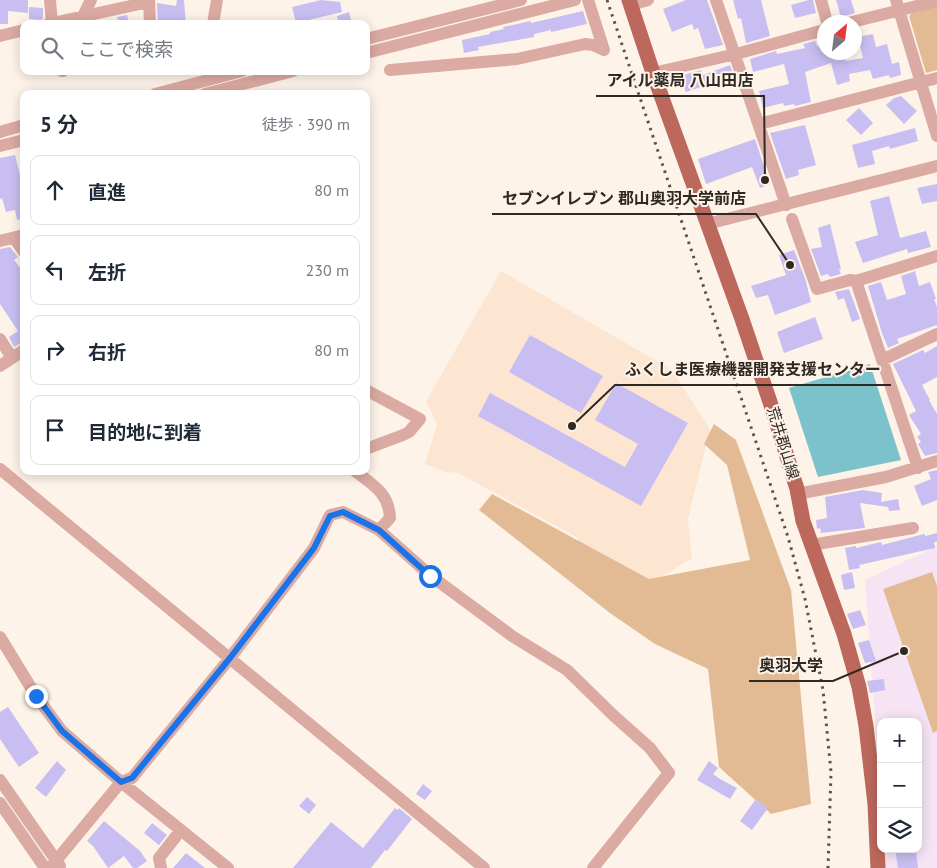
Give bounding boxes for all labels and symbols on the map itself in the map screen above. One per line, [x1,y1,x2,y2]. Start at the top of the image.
north arrow [817,15,862,60]
callout: アイル薬局 八山田店 [596,65,764,96]
text: アイル薬局 八山田店 [606,70,754,90]
callout: セブンイレブン 郡山奥羽大学前店 [492,183,756,214]
text: セブンイレブン 郡山奥羽大学前店 [502,188,746,208]
callout: ふくしま医療機器開発支援センター [615,354,891,385]
text: ふくしま医療機器開発支援センター [625,359,881,379]
street label: 荒井郡山線 [763,404,804,482]
route start [419,565,442,588]
callout: 奥羽大学 [749,650,833,681]
text: 奥羽大学 [759,655,823,675]
route end [25,685,48,708]

